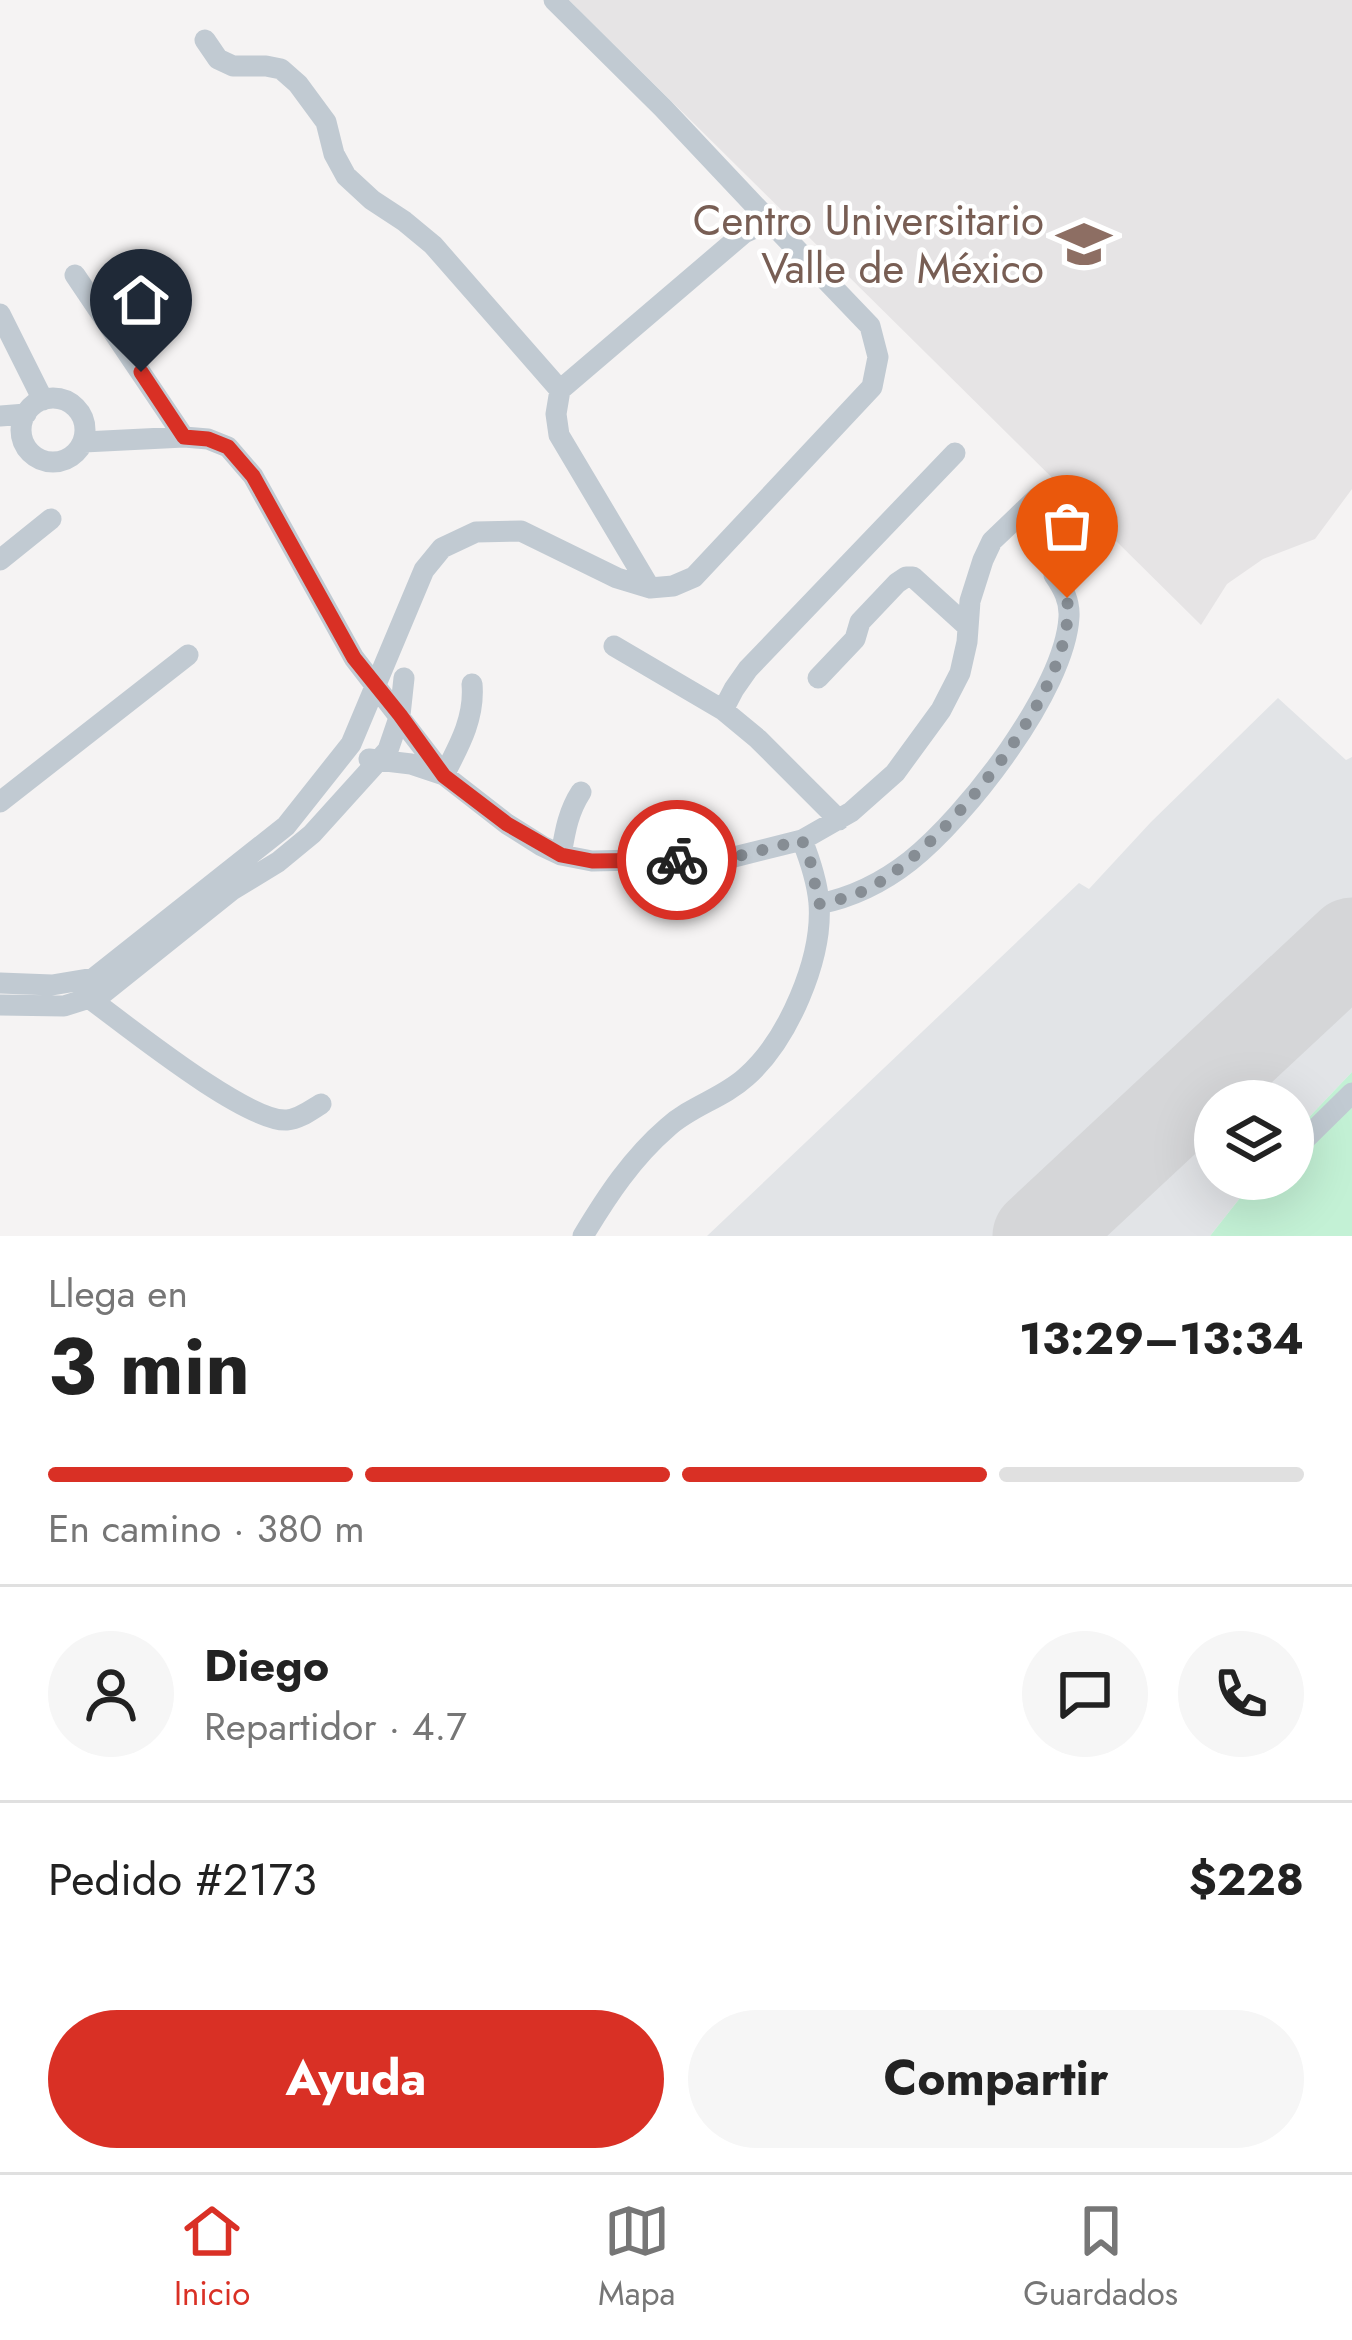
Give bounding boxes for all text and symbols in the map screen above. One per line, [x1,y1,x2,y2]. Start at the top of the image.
place label: Centro Universitario Valle de México [693,190,1044,299]
school or university icon: Centro Universitario Valle de México [1055,215,1113,273]
pin [90,249,192,372]
icon: home [108,267,174,333]
pin [1016,475,1118,598]
icon: bag [1034,493,1100,559]
courier [617,800,737,920]
icon: bike [644,827,710,893]
map controls [1194,1080,1314,1200]
button: layers [1194,1080,1314,1200]
text: Llega en [48,1265,188,1322]
text: 13:29–13:34 [1019,1306,1304,1371]
text: 3 min [48,1311,250,1423]
text: En camino · 380 m [48,1500,365,1557]
button: person [48,1631,174,1757]
button: chat [1022,1631,1148,1757]
button: phone [1178,1631,1304,1757]
text: Diego [204,1633,329,1698]
text: Repartidor · 4.7 [204,1698,467,1755]
text: Pedido #2173 [48,1847,317,1912]
text: $228 [1189,1847,1304,1912]
button: Ayuda [48,2010,664,2148]
button: Compartir [688,2010,1304,2148]
tab: Inicio [174,2198,250,2317]
tab: Mapa [598,2198,675,2317]
tab: Guardados [1023,2198,1178,2317]

